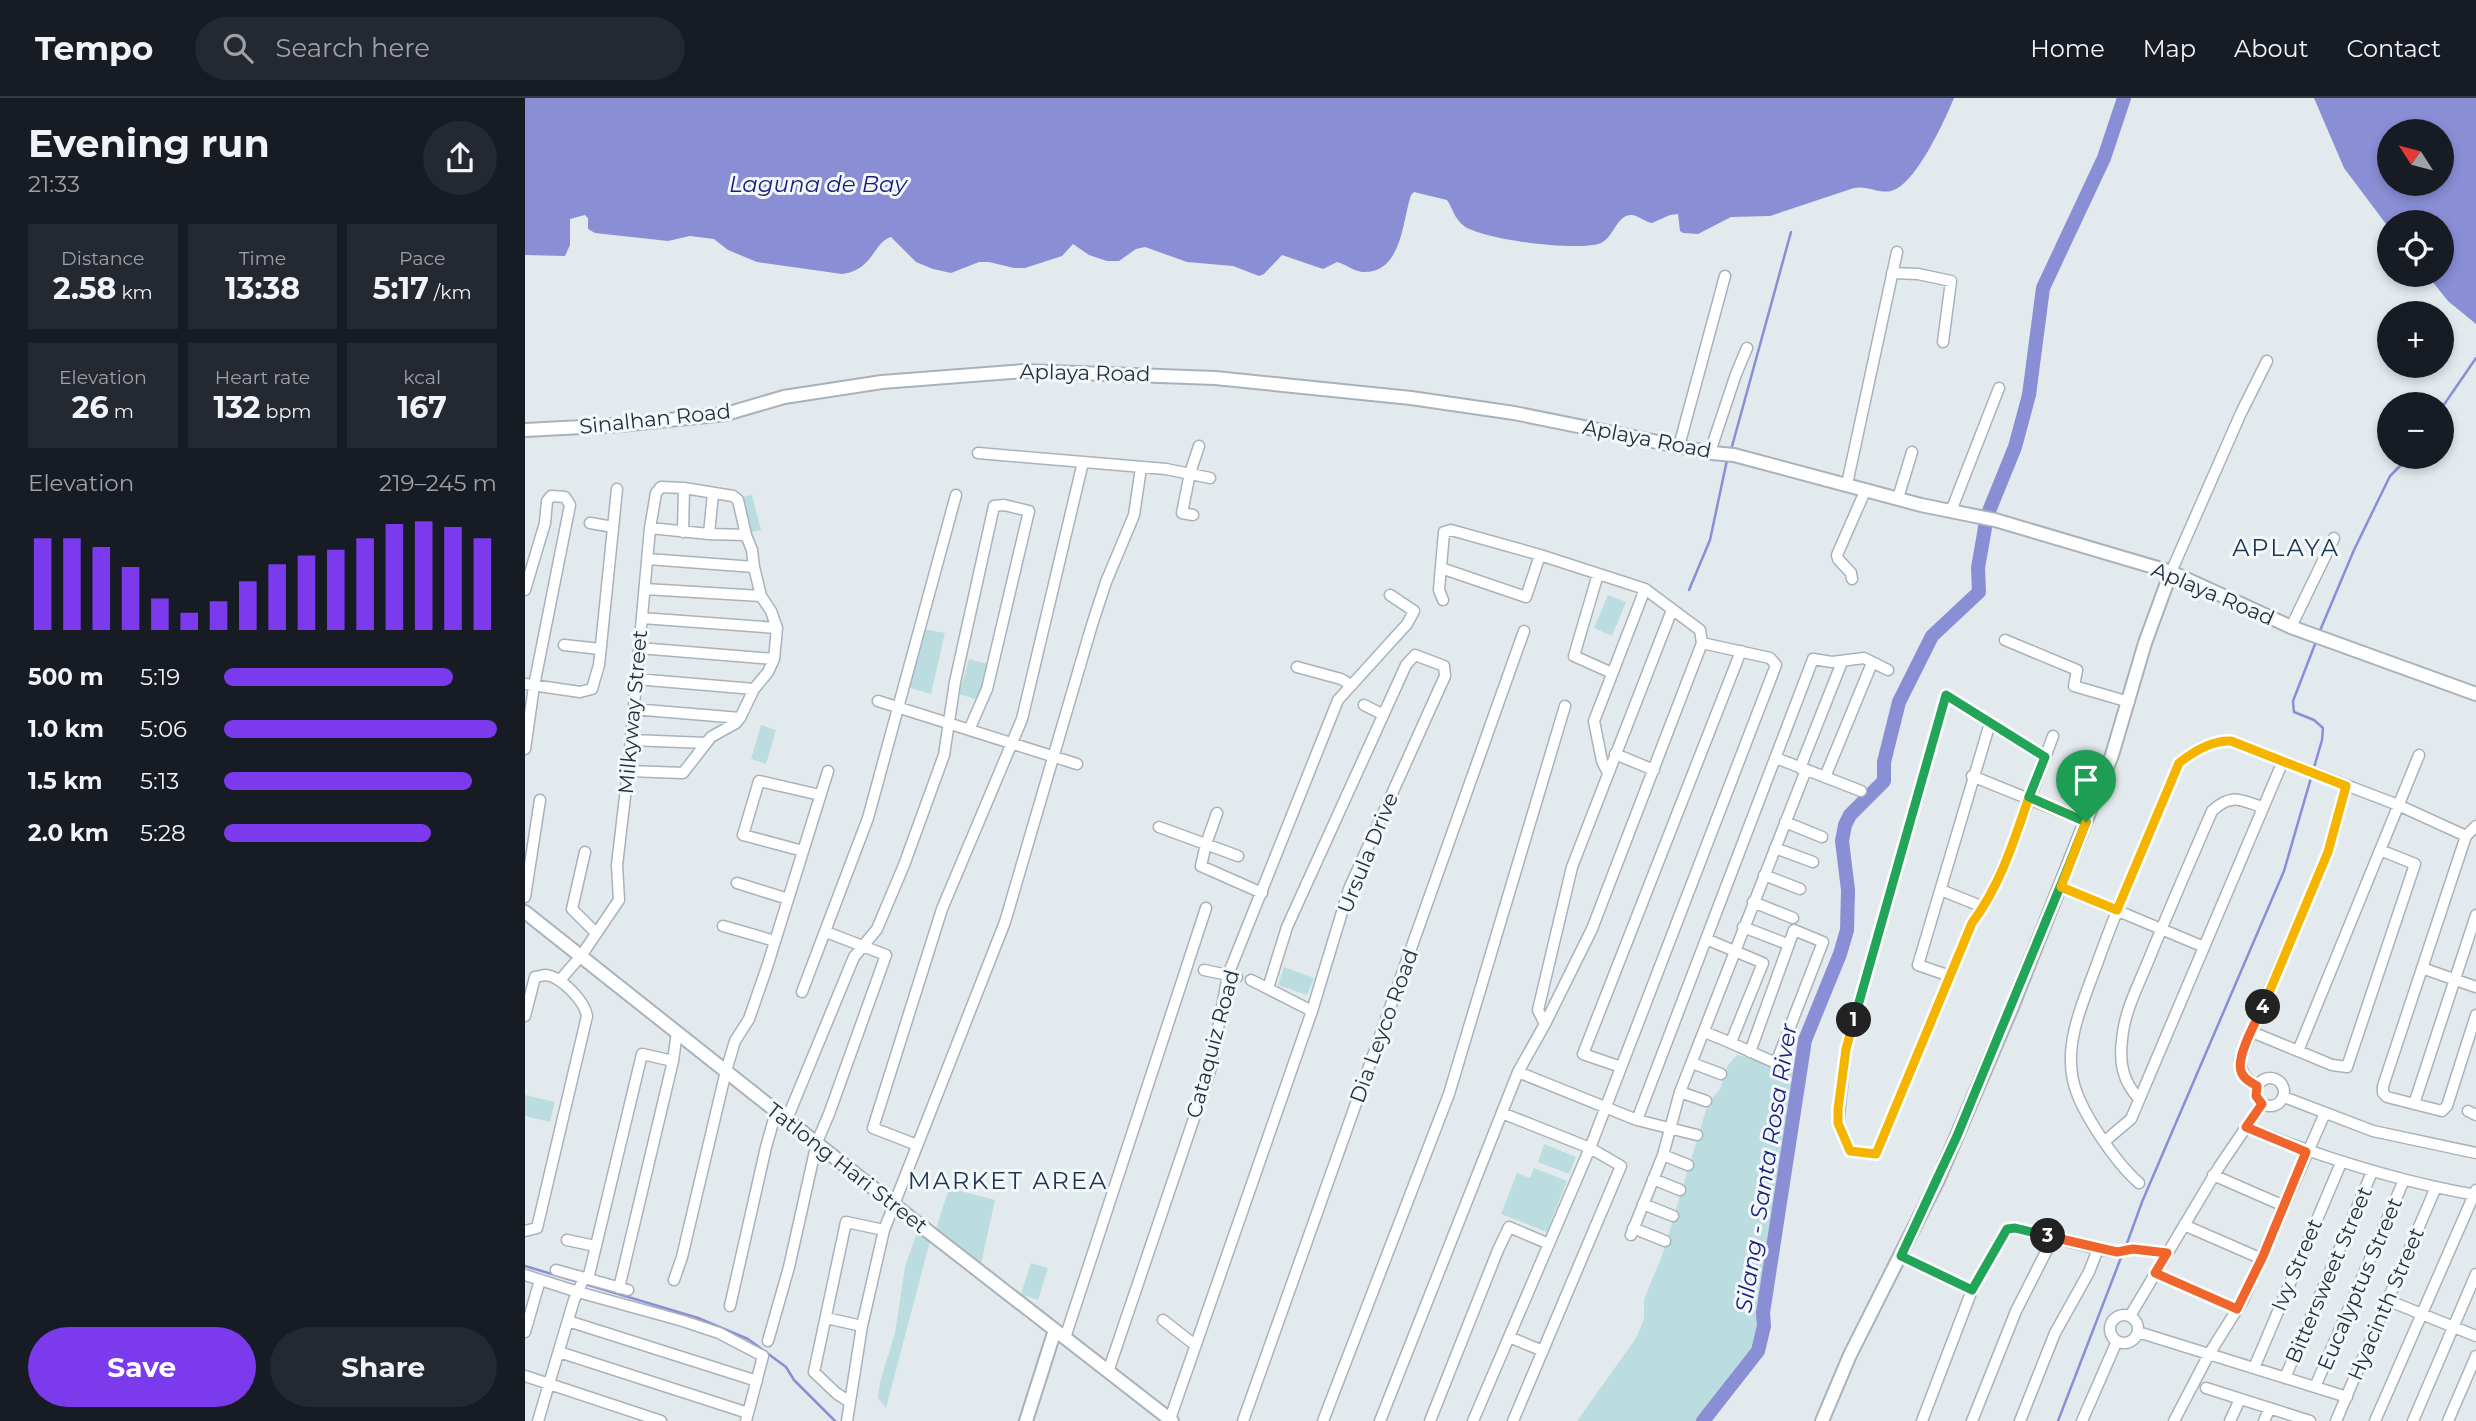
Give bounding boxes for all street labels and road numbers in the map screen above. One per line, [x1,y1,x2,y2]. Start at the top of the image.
street label: Aplaya Road [1019,359,1151,386]
street label: Sinalhan Road [578,398,732,439]
street label: Aplaya Road [1581,414,1714,463]
street label: Aplaya Road [2148,556,2278,631]
street label: Milkyway Street [613,629,652,795]
street label: Ursula Drive [1332,789,1403,917]
street label: Dia Leyco Road [1344,945,1423,1106]
street label: Cataquiz Road [1181,967,1244,1121]
street label: Tatlong Hari Street [762,1097,933,1238]
street label: Bittersweet Street [2280,1183,2377,1367]
street label: Eucalyptus Street [2312,1194,2407,1374]
street label: Ivy Street [2266,1215,2327,1315]
street label: Hyacinth Street [2342,1224,2429,1384]

